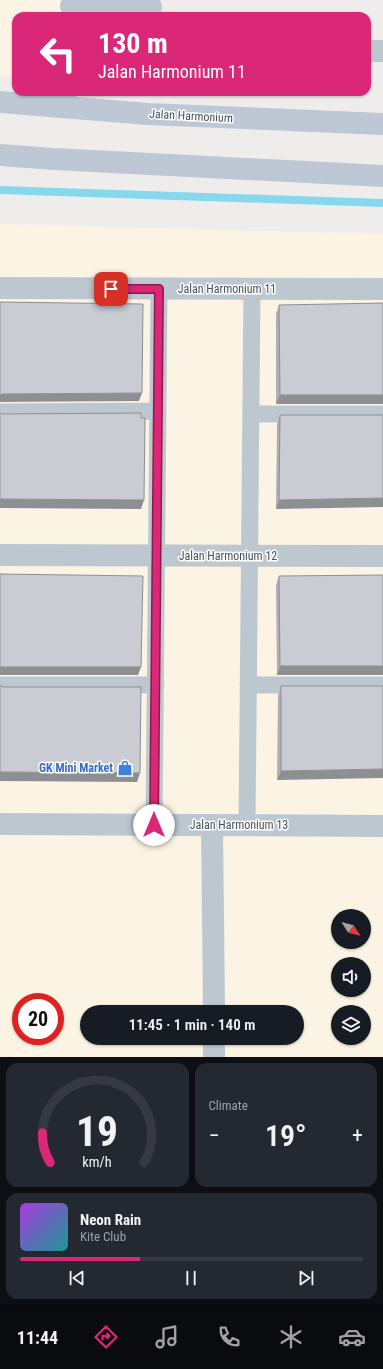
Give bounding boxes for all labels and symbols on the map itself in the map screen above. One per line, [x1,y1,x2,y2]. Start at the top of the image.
street label: Jalan Harmonium [149,107,233,125]
pin [94,272,128,306]
street label: Jalan Harmonium 11 [178,282,276,296]
street label: Jalan Harmonium 12 [179,549,277,563]
shop icon: GK Mini Market [116,759,134,777]
place label: GK Mini Market [39,761,113,775]
position arrow [133,804,175,846]
street label: Jalan Harmonium 13 [190,818,288,832]
north arrow [331,909,371,949]
speed limit sign: 20 [12,993,64,1045]

